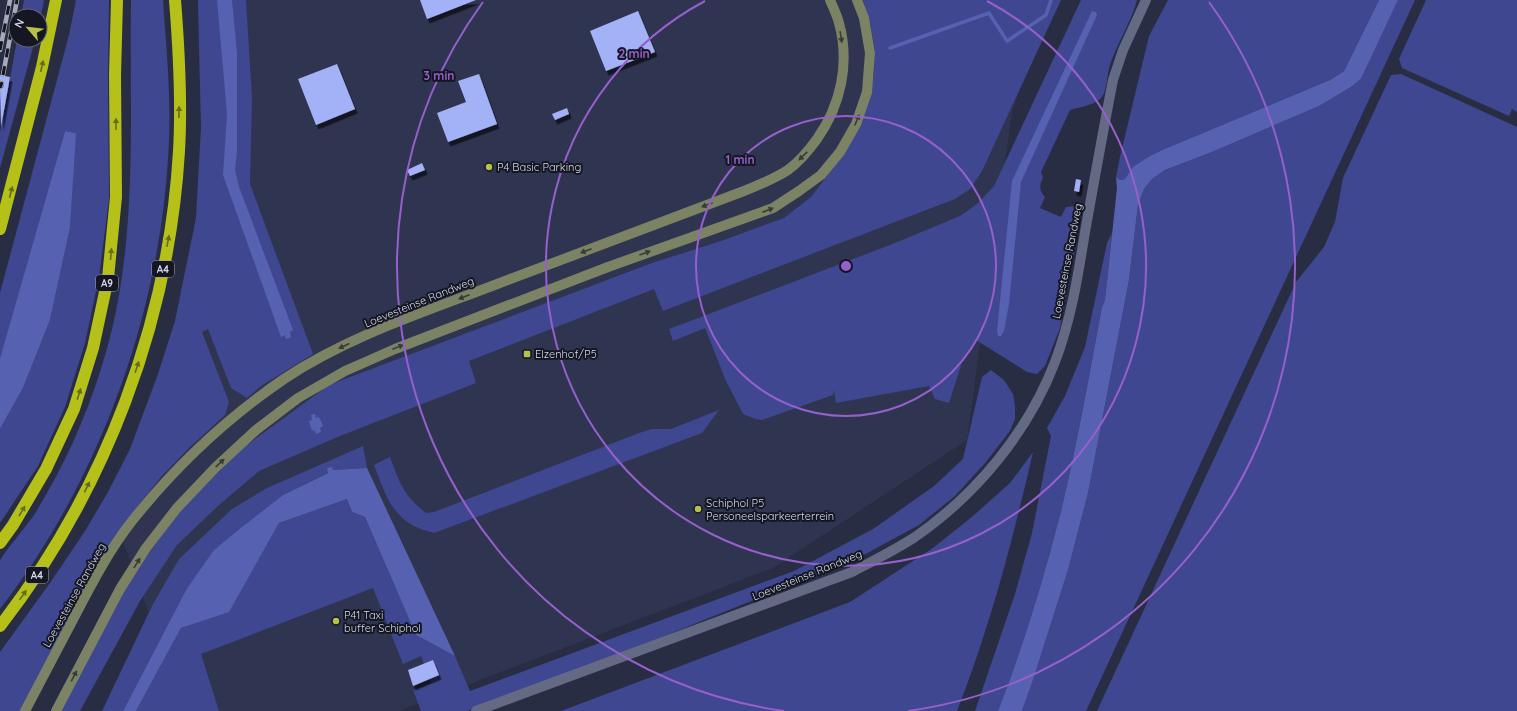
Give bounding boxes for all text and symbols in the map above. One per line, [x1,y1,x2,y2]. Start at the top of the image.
north arrow [8,8,48,48]
text: N [11,16,27,30]
one-way arrow [838,31,844,43]
text: 2 min [618,46,650,61]
one-way arrow [40,60,46,72]
text: 3 min [424,68,454,83]
one-way arrow [176,106,183,118]
one-way arrow [854,113,860,125]
one-way arrow [113,117,119,130]
one-way arrow [798,151,808,161]
text: 1 min [725,152,755,167]
place label: P4 Basic Parking [497,160,581,174]
marker: P4 Basic Parking [484,162,494,172]
one-way arrow [8,186,14,198]
street label: Loevesteinse Randweg [1049,202,1085,320]
one-way arrow [701,203,713,209]
one-way arrow [762,206,774,212]
one-way arrow [166,235,172,247]
one-way arrow [107,248,114,260]
one-way arrow [579,248,591,254]
one-way arrow [639,250,651,256]
centre of rings [839,259,853,273]
road number: A4 [152,261,174,277]
street label: Loevesteinse Randweg [362,274,476,330]
road number: A9 [96,275,118,291]
one-way arrow [457,294,469,300]
one-way arrow [338,343,349,349]
one-way arrow [393,344,405,350]
place label: Elzenhof/P5 [535,347,597,361]
marker: Elzenhof/P5 [522,349,532,359]
one-way arrow [134,361,140,373]
one-way arrow [76,388,82,400]
one-way arrow [215,458,225,468]
one-way arrow [84,482,90,493]
place label: Schiphol P5 Personeelsparkeerterrein [706,496,834,523]
marker: Schiphol P5 Personeelsparkeerterrein [693,504,703,514]
one-way arrow [18,505,25,517]
street label: Loevesteinse Randweg [39,540,109,650]
street label: Loevesteinse Randweg [750,547,864,603]
one-way arrow [133,557,141,568]
road number: A4 [26,567,48,583]
one-way arrow [19,590,27,600]
place label: P41 Taxi buffer Schiphol [344,608,421,635]
marker: P41 Taxi buffer Schiphol [331,616,341,626]
one-way arrow [71,671,78,682]

